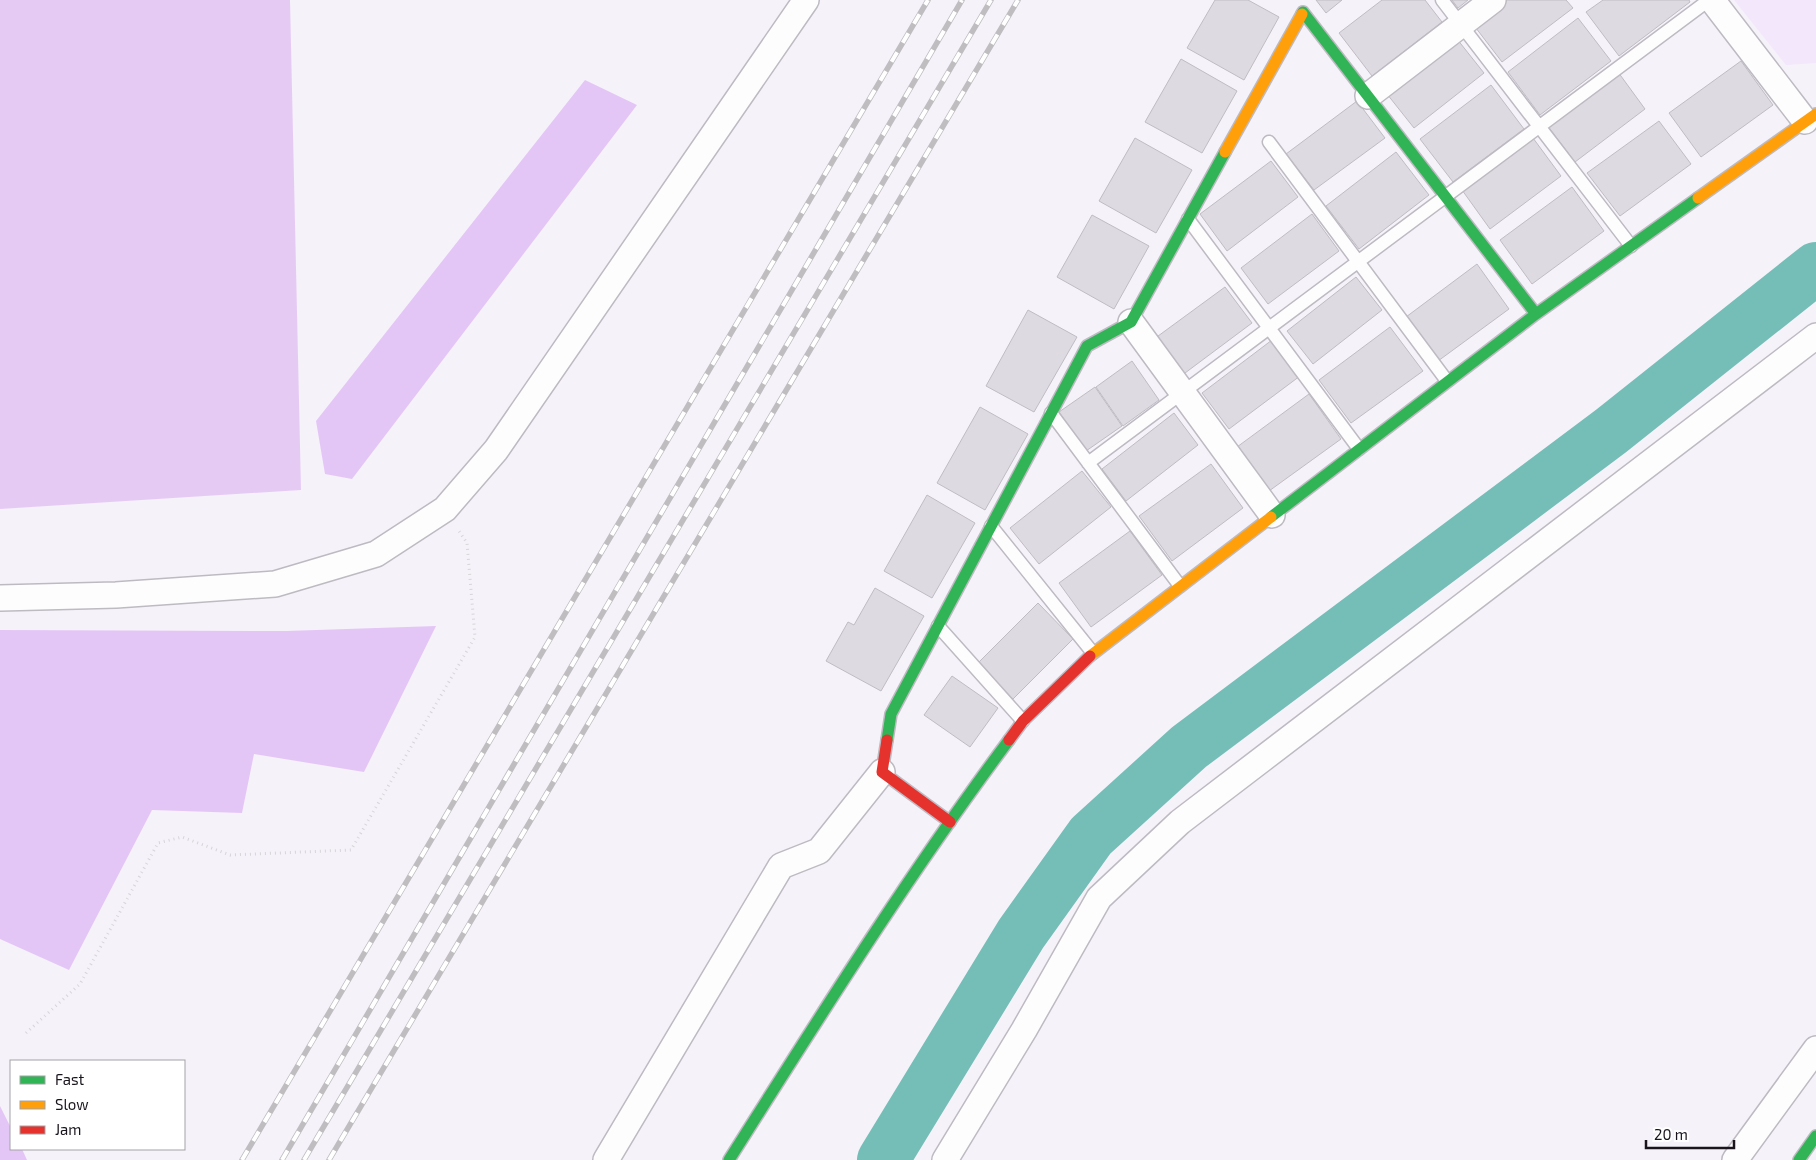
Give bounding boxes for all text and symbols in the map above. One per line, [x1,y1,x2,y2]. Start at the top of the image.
legend [10,1060,185,1150]
text: Fast [55,1070,85,1088]
text: Slow [55,1095,89,1113]
scale bar [1646,1118,1734,1150]
text: Jam [55,1120,81,1138]
text: 20 m [1654,1125,1688,1143]

